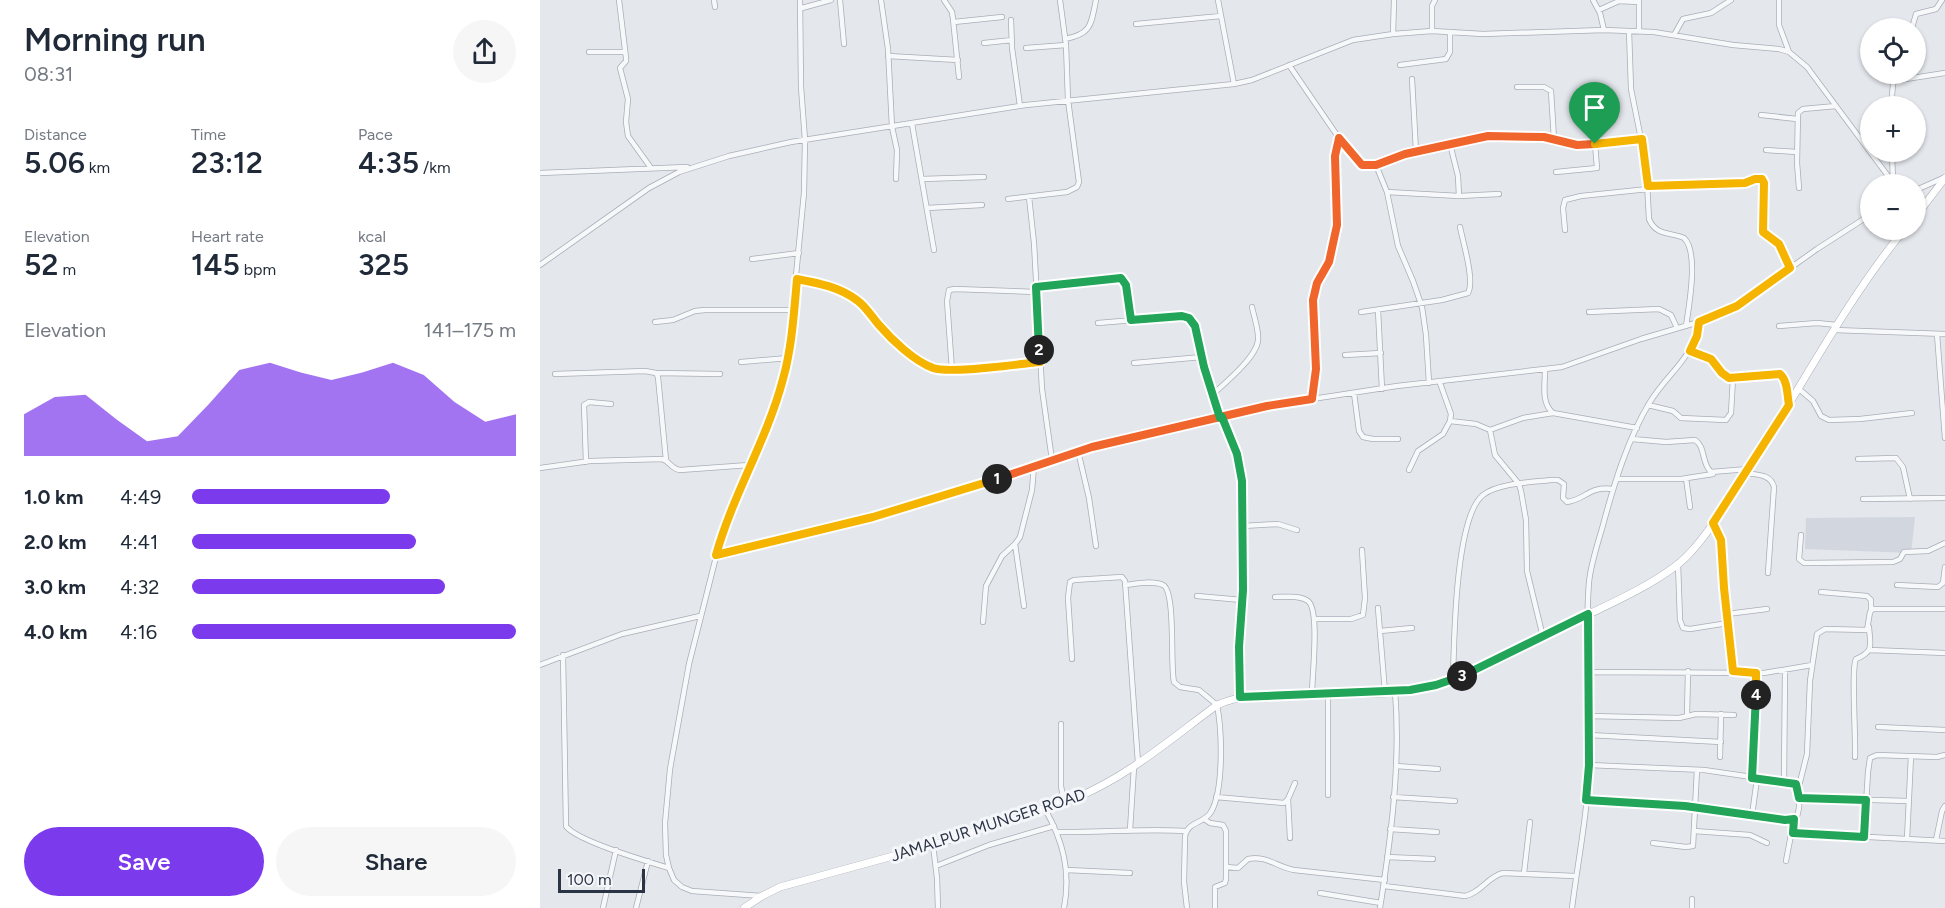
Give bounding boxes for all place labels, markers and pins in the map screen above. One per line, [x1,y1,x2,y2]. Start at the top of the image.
pin [1569,82,1620,144]
pin: 2 [1024,335,1054,365]
pin: 1 [982,464,1012,494]
pin: 3 [1447,661,1477,691]
pin: 4 [1741,680,1771,710]

